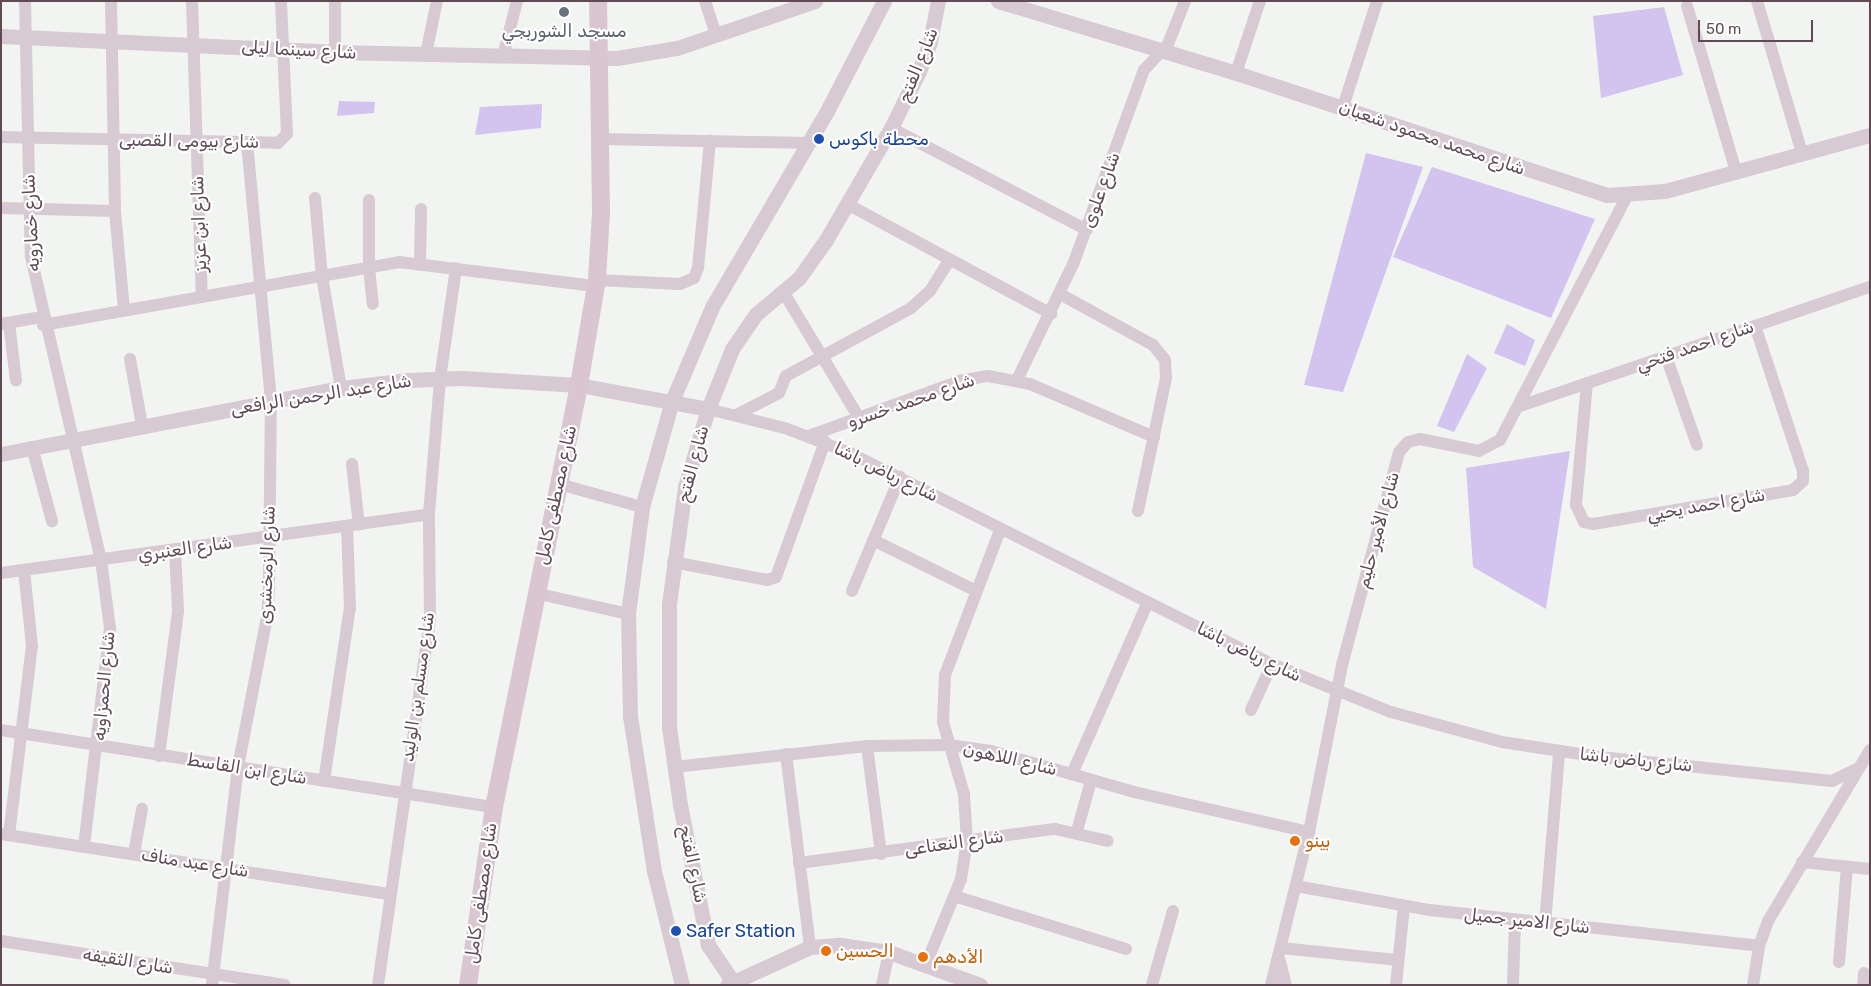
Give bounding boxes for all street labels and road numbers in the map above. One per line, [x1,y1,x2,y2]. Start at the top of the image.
street label: شارع الفتح [893,24,943,106]
street label: شارع سينما ليلى [241,36,357,64]
street label: شارع محمد محمود شعبان [1336,96,1528,180]
street label: شارع بيومى القصبى [119,129,259,153]
street label: شارع علوى [1077,149,1125,231]
street label: شارع خمارويه [18,174,44,272]
street label: شارع ابن عزيز [187,176,211,272]
street label: شارع احمد فتحي [1633,316,1757,376]
street label: شارع محمد خسرو [844,369,978,433]
street label: شارع عبد الرحمن الرافعى [229,370,413,420]
street label: شارع مصطفى كامل [531,423,581,567]
street label: شارع الفتح [672,423,714,505]
street label: شارع رياض باشا [830,437,942,507]
street label: شارع الأمير حليم [1352,469,1404,591]
street label: شارع احمد يحيي [1645,484,1767,526]
street label: شارع الزمخشرى [254,505,280,625]
street label: شارع العنبري [137,532,233,566]
street label: شارع مسلم بن الوليد [397,611,439,763]
street label: شارع رياض باشا [1193,617,1305,687]
street label: شارع الحمزاويه [88,630,120,742]
street label: شارع اللاهون [961,738,1059,780]
street label: شارع رياض باشا [1578,743,1694,777]
street label: شارع ابن القاسط [185,749,309,789]
street label: شارع مصطفى كامل [460,821,502,965]
street label: شارع الفتح [674,823,712,905]
street label: شارع النعناعى [903,825,1005,861]
street label: شارع عبد مناف [140,844,250,882]
street label: شارع الامير جميل [1463,904,1591,938]
street label: شارع الثقيفه [81,943,175,979]

